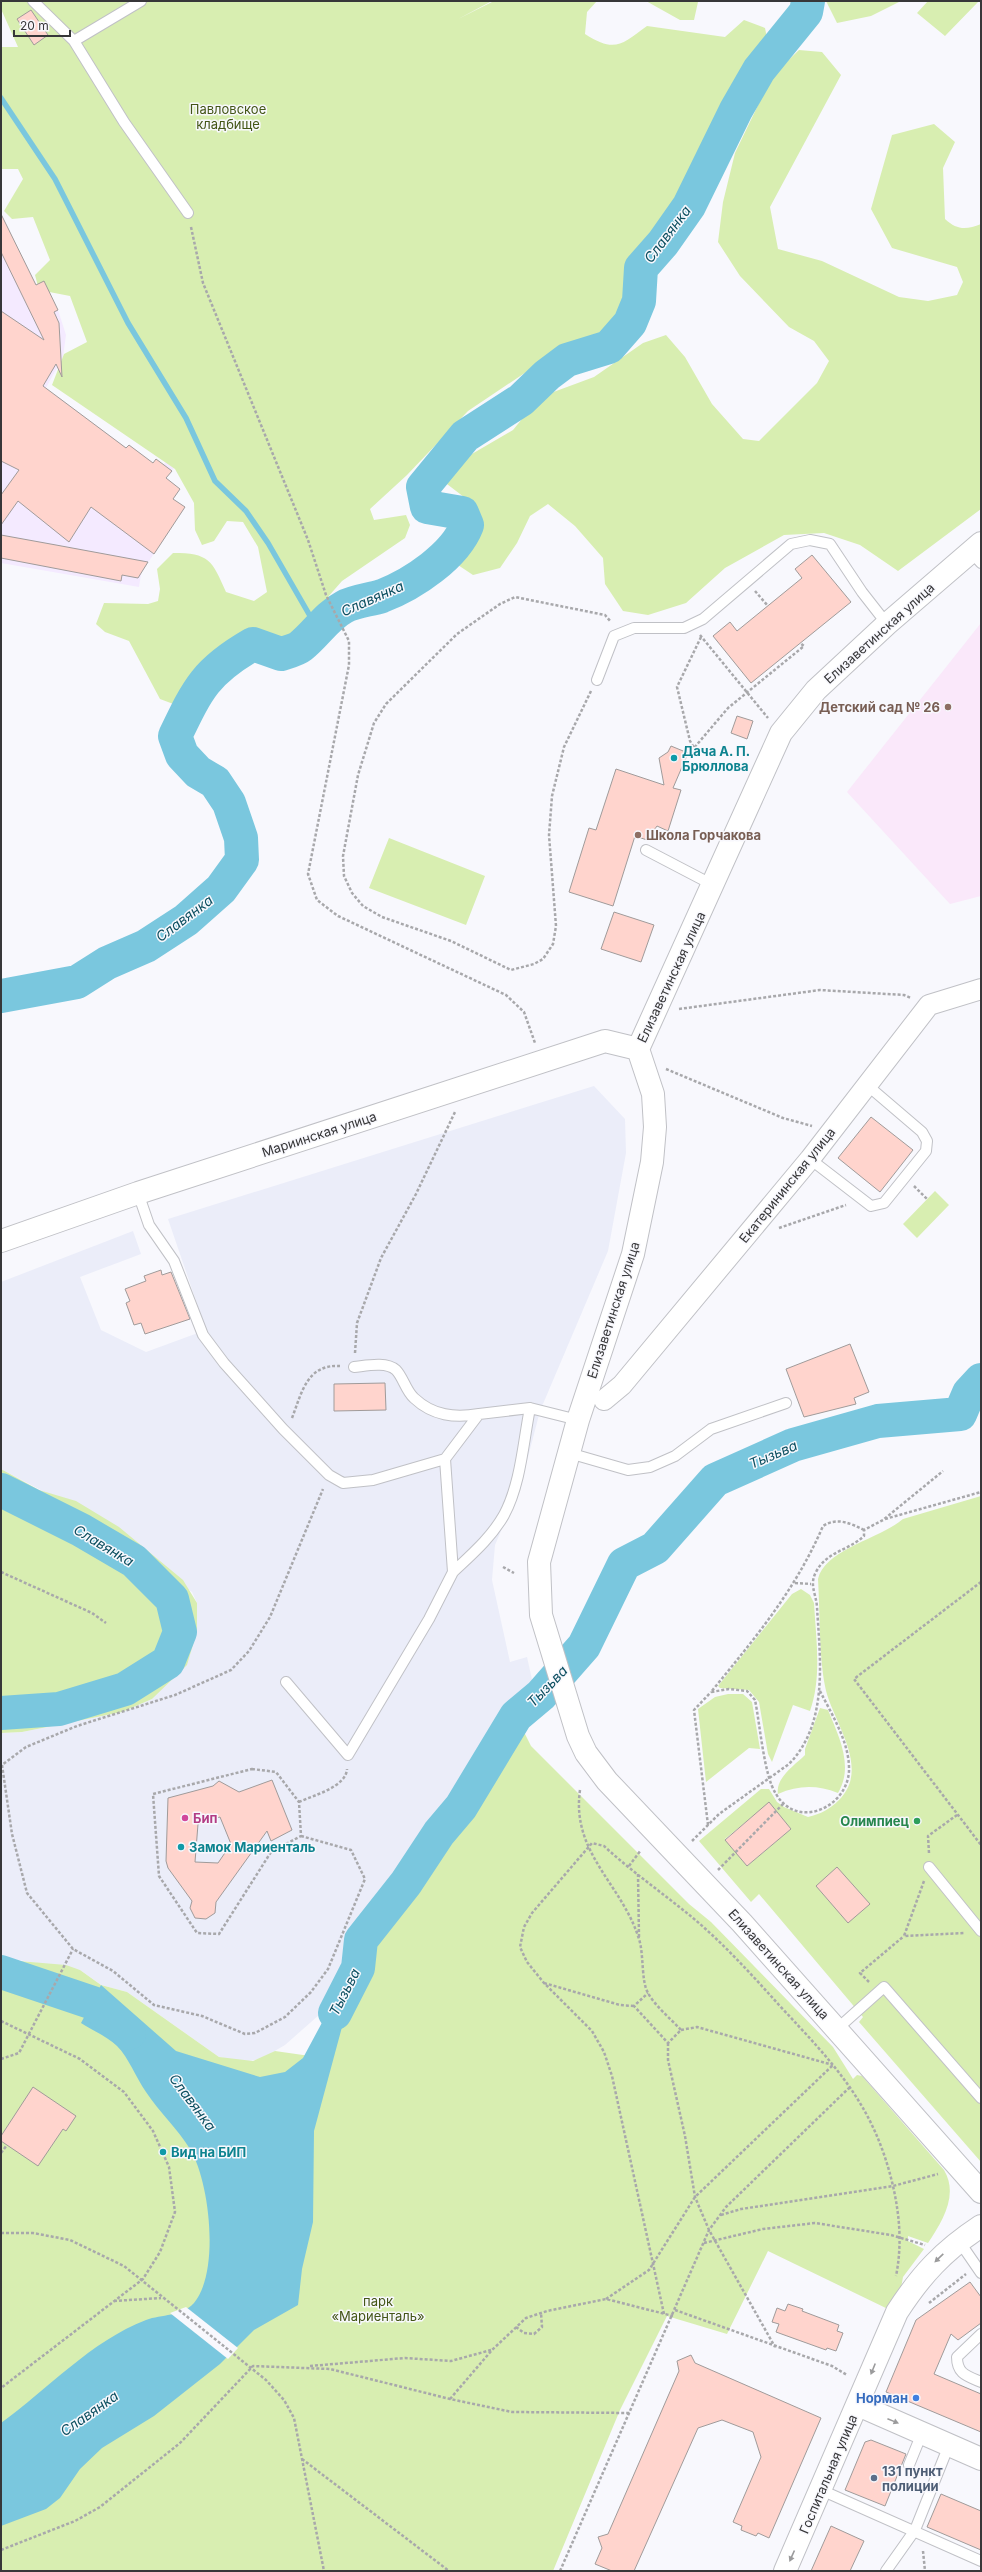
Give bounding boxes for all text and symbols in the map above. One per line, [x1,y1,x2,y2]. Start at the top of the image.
scale bar [14,12,70,38]
text: 20 m [20,18,49,33]
park label: Павловское кладбище [190,101,266,132]
water label: Славянка [640,202,694,266]
water label: Славянка [338,576,406,619]
street label: Елизаветинская улица [821,579,937,687]
place label: Детский сад № 26 [819,699,940,715]
marker: Детский сад № 26 [943,702,953,712]
place label: Дача А. П. Брюллова [682,743,750,774]
marker: Дача А. П. Брюллова [669,753,679,763]
place label: Школа Горчакова [646,827,761,843]
marker: Школа Горчакова [633,830,643,840]
water label: Славянка [152,891,216,945]
street label: Елизаветинская улица [634,909,708,1045]
street label: Мариинская улица [260,1108,378,1160]
street label: Екатерининская улица [736,1124,838,1246]
street label: Елизаветинская улица [583,1240,643,1380]
water label: Тызьва [746,1436,800,1472]
water label: Славянка [71,1520,137,1570]
water label: Тызьва [523,1662,571,1710]
place label: Бип [193,1810,218,1826]
marker: Бип [180,1813,190,1823]
place label: Олимпиец [840,1813,909,1829]
marker: Олимпиец [912,1816,922,1826]
place label: Замок Мариенталь [189,1839,316,1855]
marker: Замок Мариенталь [176,1842,186,1852]
street label: Елизаветинская улица [725,1906,833,2022]
water label: Тызьва [325,1965,363,2018]
water label: Славянка [166,2070,220,2134]
place label: Вид на БИП [171,2144,246,2160]
marker: Вид на БИП [158,2147,168,2157]
one-way arrow [934,2253,944,2263]
park label: парк «Мариенталь» [331,2293,425,2324]
one-way arrow [870,2363,876,2375]
water label: Славянка [57,2387,122,2439]
place label: Норман [856,2390,908,2406]
marker: Норман [911,2393,921,2403]
street label: Госпитальная улица [796,2412,860,2536]
one-way arrow [888,2419,900,2425]
place label: 131 пункт полиции [882,2463,943,2494]
marker: 131 пункт полиции [869,2473,879,2483]
one-way arrow [789,2551,795,2562]

